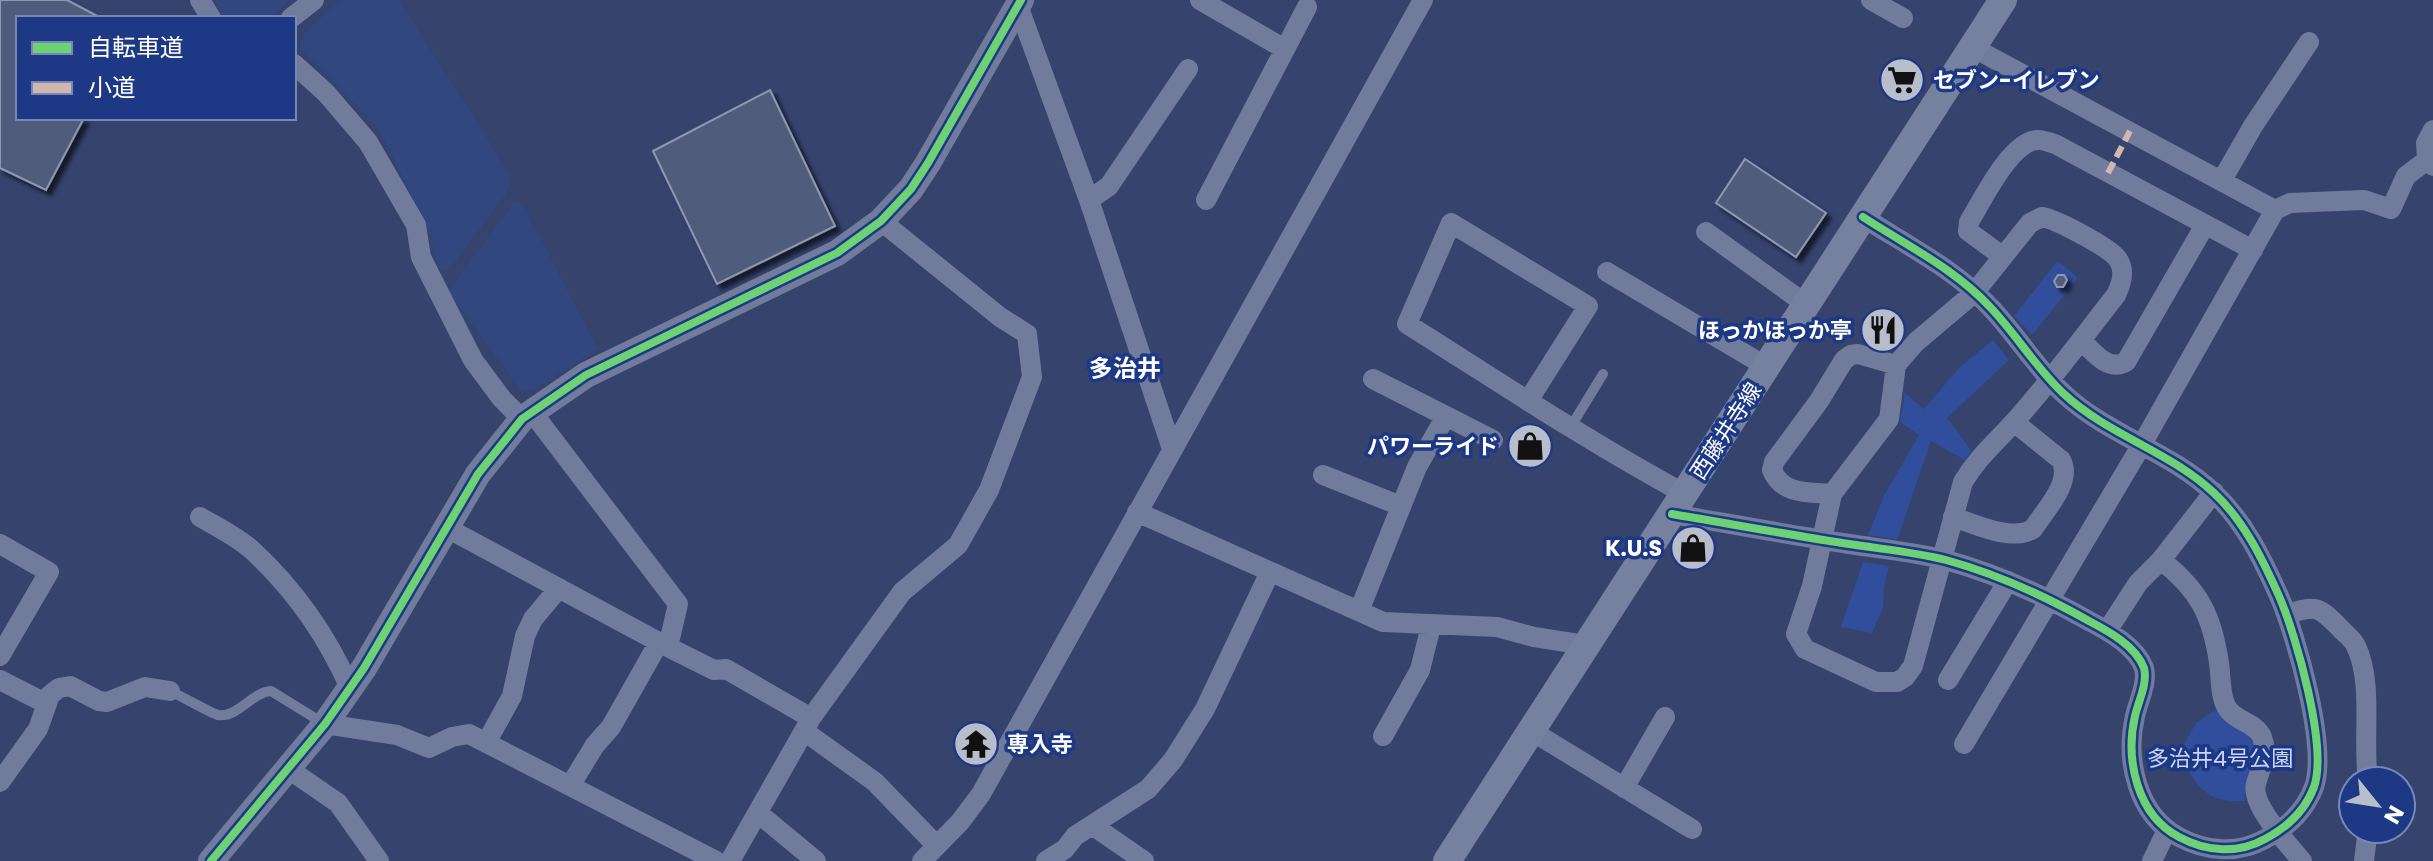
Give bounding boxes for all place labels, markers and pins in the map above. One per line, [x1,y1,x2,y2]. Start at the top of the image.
supermarket icon: セブン-イレブン [1878,56,1926,104]
place label: セブン-イレブン [1933,65,2100,96]
restaurant icon: ほっかほっか亭 [1859,306,1907,354]
place label: ほっかほっか亭 [1698,315,1852,346]
shop icon: パワーライド [1506,422,1554,470]
place label: パワーライド [1367,431,1499,462]
shop icon: K.U.S [1669,524,1717,572]
place label: K.U.S [1605,533,1662,564]
temple icon: 専入寺 [952,720,1000,768]
place label: 専入寺 [1007,729,1073,760]

